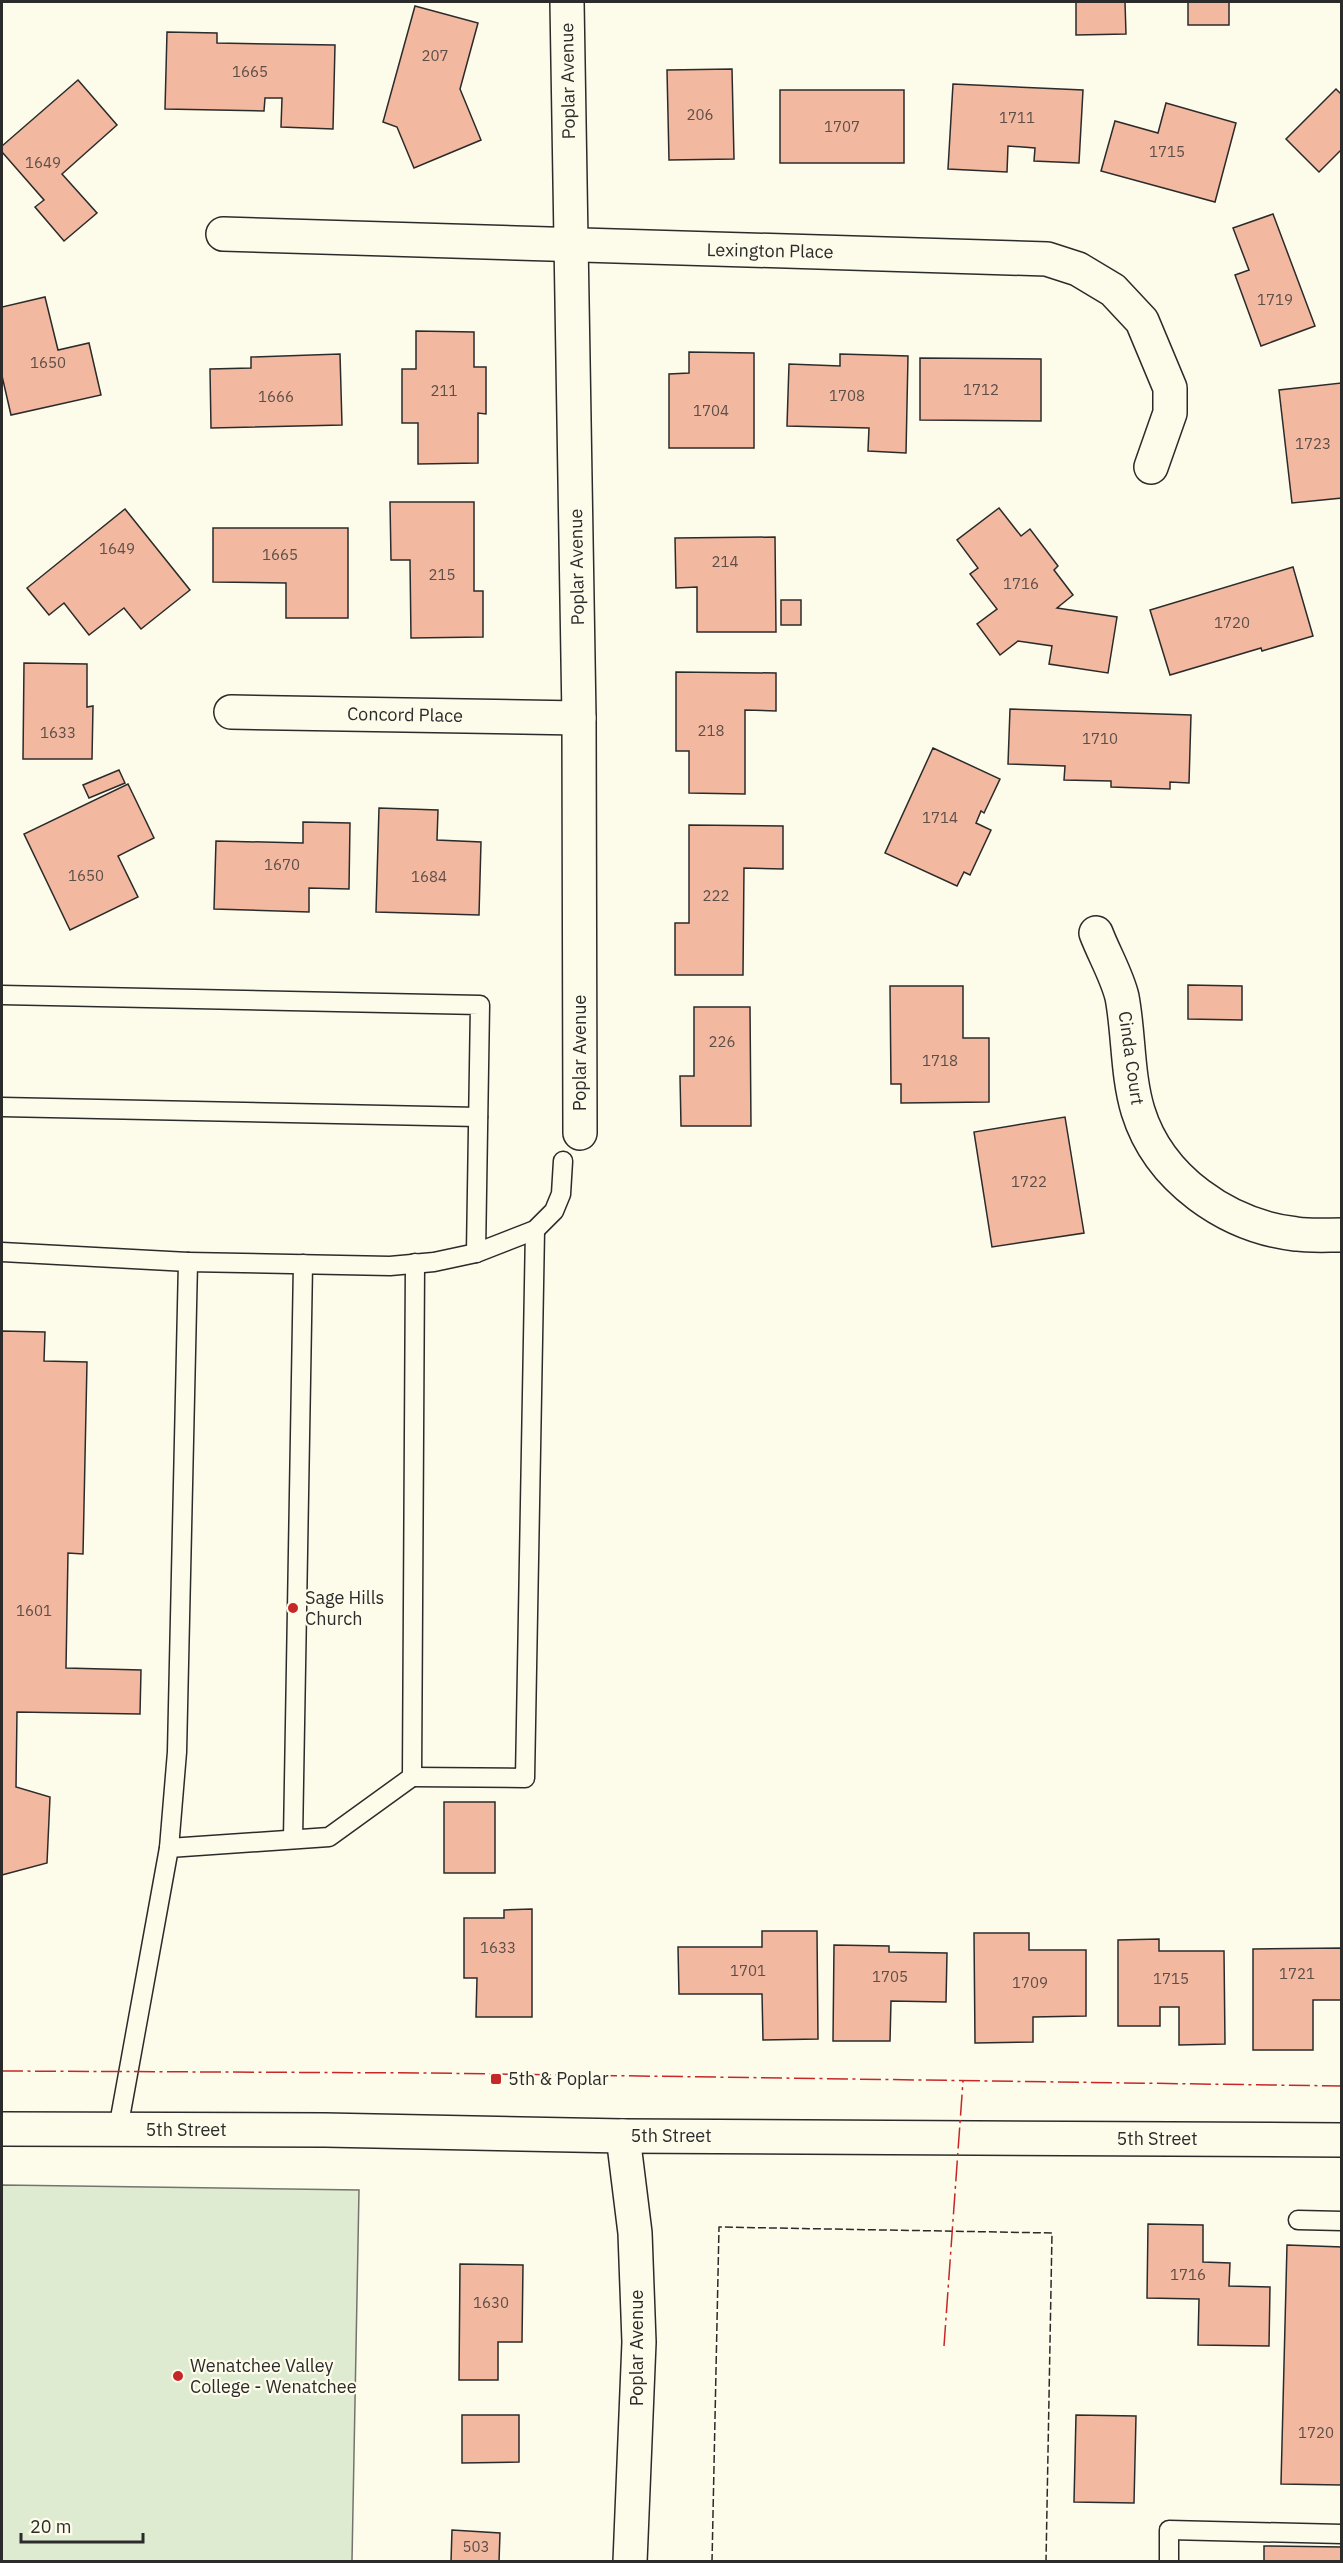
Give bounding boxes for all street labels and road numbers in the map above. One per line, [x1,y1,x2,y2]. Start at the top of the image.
street label: Poplar Avenue [555,22,580,139]
street label: Lexington Place [706,238,834,263]
street label: Poplar Avenue [564,508,589,625]
street label: Concord Place [347,702,463,727]
street label: Poplar Avenue [568,995,591,1111]
street label: Cinda Court [1114,1009,1149,1106]
street label: 5th Street [146,2118,226,2141]
street label: 5th Street [631,2124,711,2147]
street label: 5th Street [1117,2127,1197,2150]
street label: Poplar Avenue [625,2290,648,2406]

